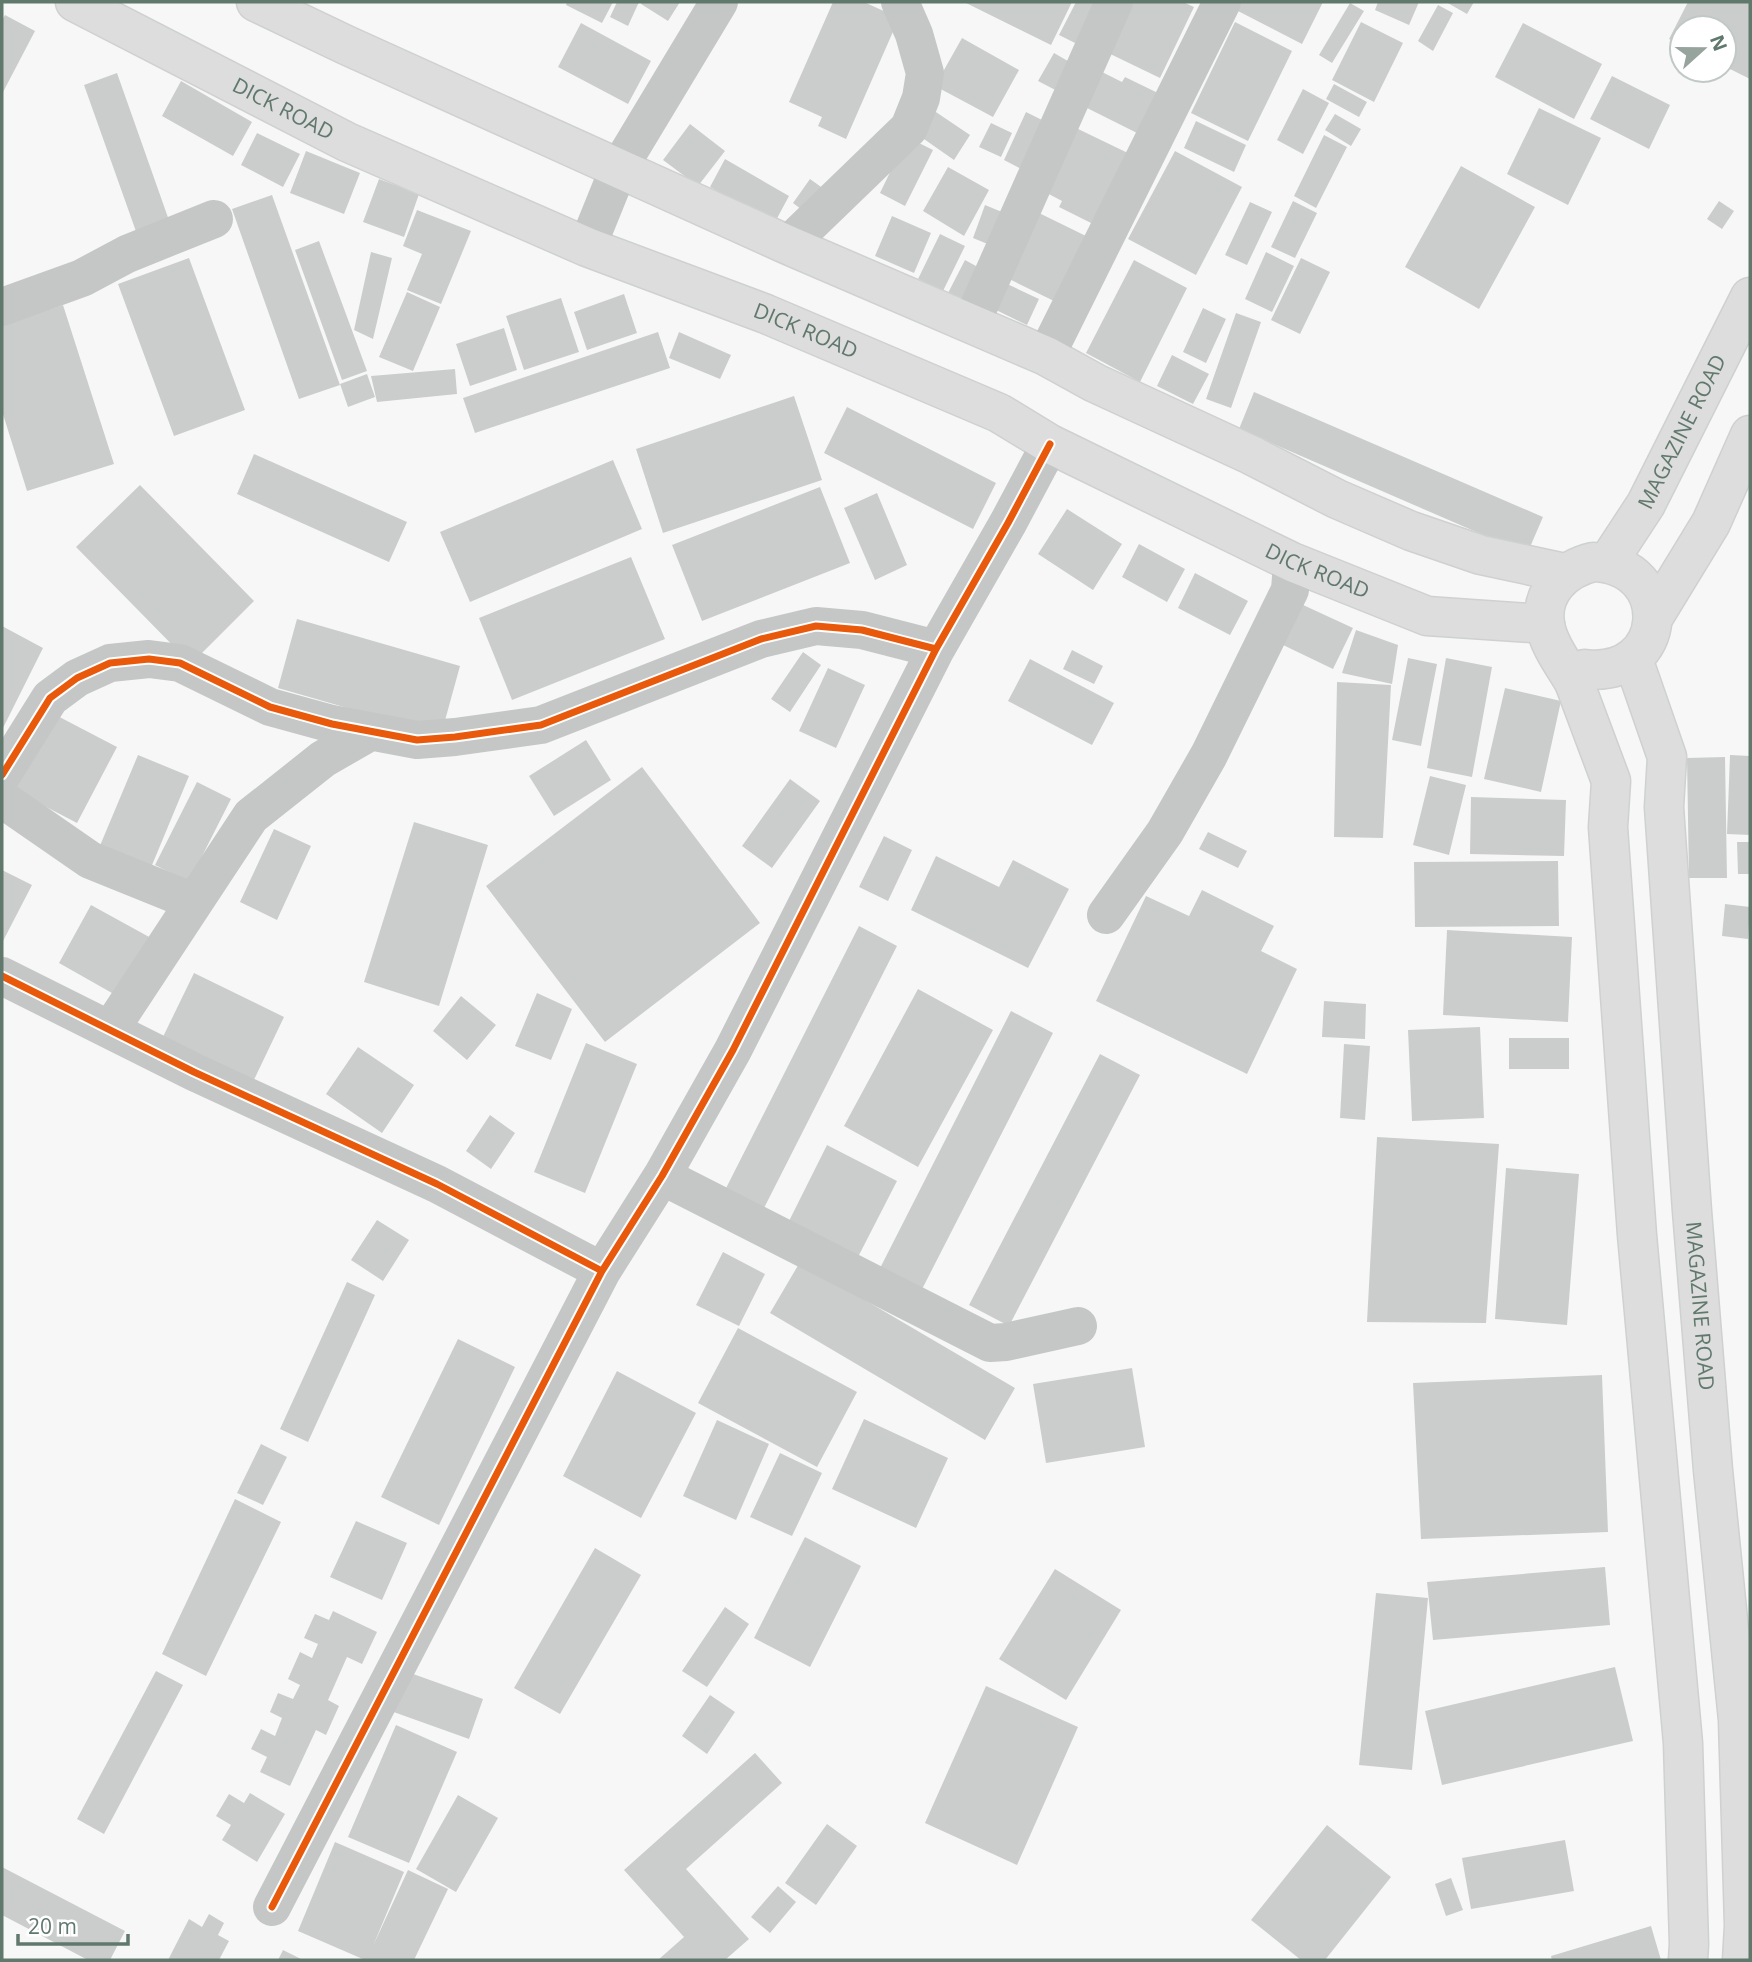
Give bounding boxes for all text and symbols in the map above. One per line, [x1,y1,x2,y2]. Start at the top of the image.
north arrow [1668,14,1738,84]
text: N [1704,31,1734,55]
street label: DICK ROAD [228,70,339,146]
street label: DICK ROAD [750,296,862,364]
street label: MAGAZINE ROAD [1631,349,1732,513]
street label: DICK ROAD [1261,536,1374,605]
street label: MAGAZINE ROAD [1680,1220,1721,1391]
scale bar [18,1902,128,1946]
text: 20 m [28,1912,77,1940]

